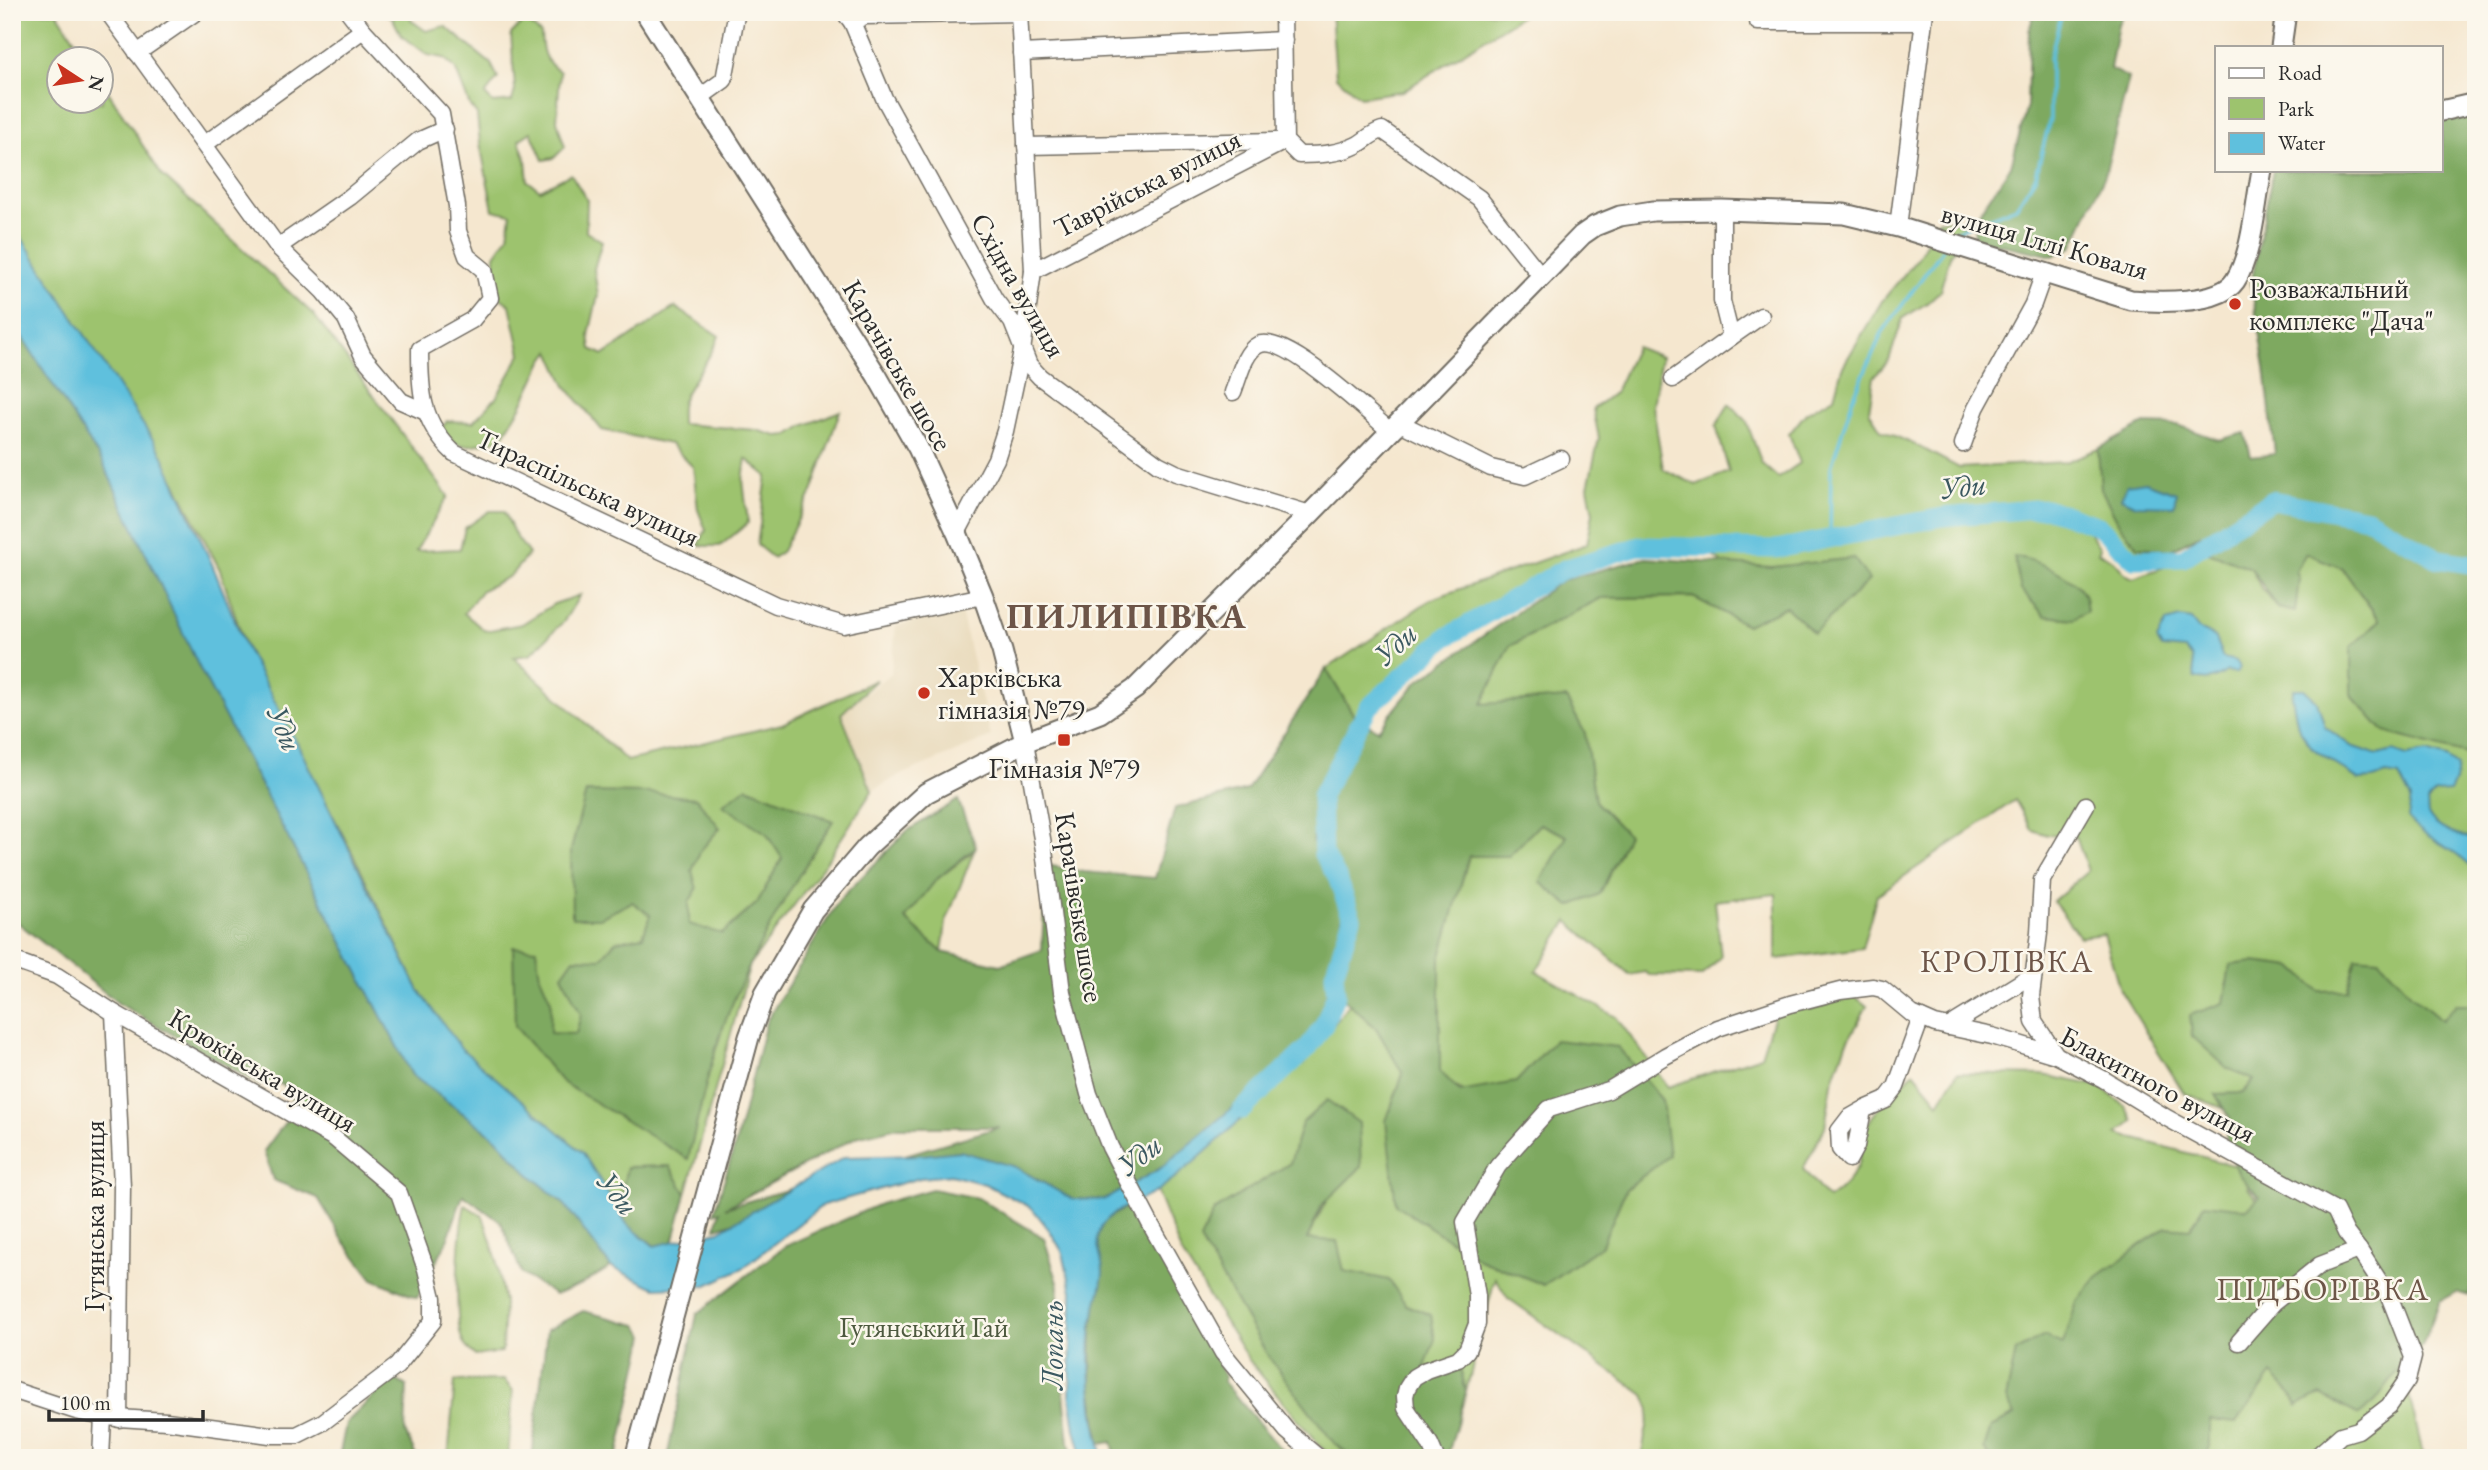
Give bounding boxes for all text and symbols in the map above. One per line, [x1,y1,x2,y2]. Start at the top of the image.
north arrow [46,46,116,116]
legend [2215,46,2442,172]
text: Road [2278,59,2322,86]
text: N [82,73,110,94]
text: Park [2278,95,2315,122]
street label: Таврійська вулиця [1048,120,1246,246]
text: Water [2278,129,2325,156]
street label: вулиця Іллі Коваля [1937,194,2153,288]
street label: Східна вулиця [963,206,1075,364]
place label: Розважальний комплекс "Дача" [2249,270,2434,338]
street label: Карачівське шосе [834,273,962,457]
marker: Розважальний комплекс "Дача" [2227,296,2243,312]
street label: Тираспільська вулиця [471,419,705,555]
water label: Уди [1938,464,1988,508]
district label: ПИЛИПІВКА [1006,593,1248,638]
water label: Уди [1365,614,1425,674]
place label: Харківська гімназія №79 [937,659,1085,727]
marker: Харківська гімназія №79 [916,685,932,701]
water label: Уди [258,699,312,757]
marker: Гімназія №79 [1056,732,1072,748]
place label: Гімназія №79 [988,750,1140,786]
street label: Карачівське шосе [1047,809,1113,1005]
district label: КРОЛІВКА [1920,940,2094,982]
street label: Крюківська вулиця [162,1000,364,1140]
street label: Блакитного вулиця [2054,1017,2262,1151]
street label: Гутянська вулиця [76,1120,112,1312]
water label: Уди [1109,1125,1169,1185]
water label: Уди [588,1163,648,1223]
district label: ПІДБОРІВКА [2216,1268,2430,1310]
water label: Лопань [1033,1300,1072,1392]
park label: Гутянський Гай [839,1309,1009,1345]
scale bar [49,1379,203,1423]
text: 100 m [60,1389,111,1416]

